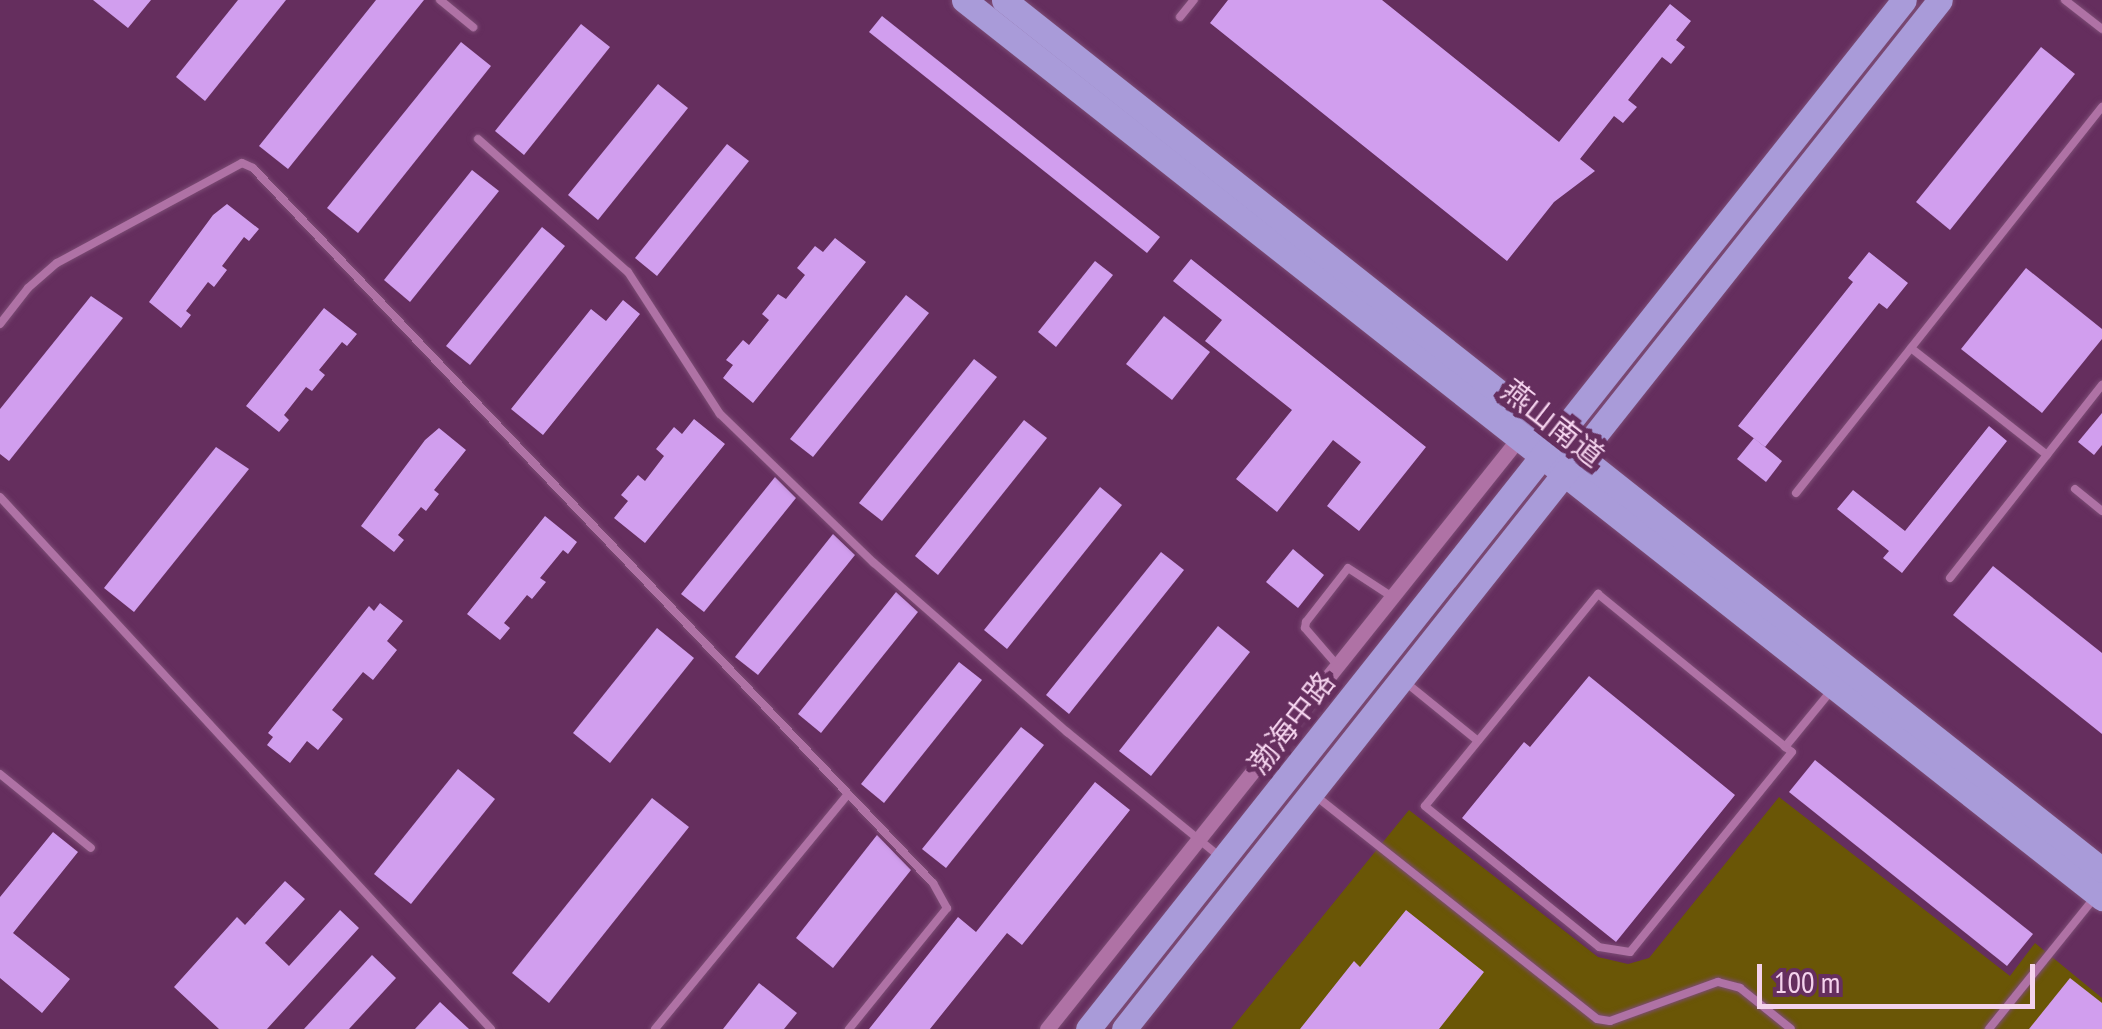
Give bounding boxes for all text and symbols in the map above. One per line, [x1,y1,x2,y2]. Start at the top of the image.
street label: 燕山南道 [1495,372,1611,474]
street label: 渤海中路 [1240,665,1342,781]
scale bar [1762,944,2040,1006]
text: 100 m [1774,962,1840,1001]

